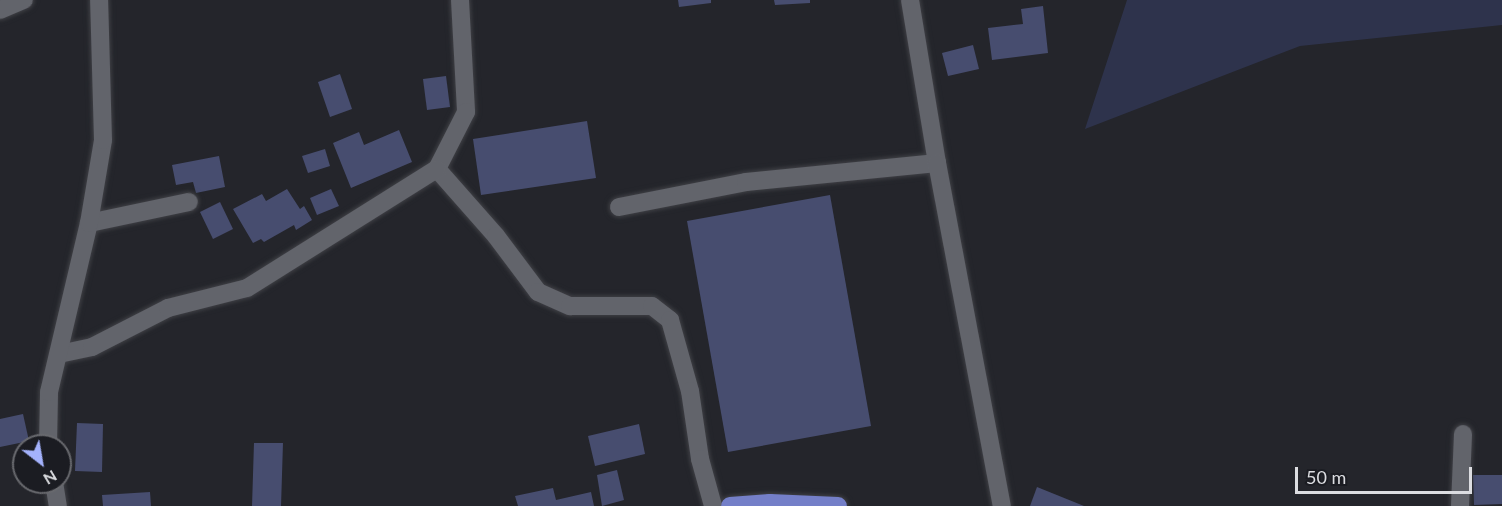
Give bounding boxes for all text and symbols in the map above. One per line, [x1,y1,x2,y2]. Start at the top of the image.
north arrow [12,434,72,494]
scale bar [1298,455,1475,493]
text: 50 m [1306,466,1346,488]
text: N [40,467,61,489]

